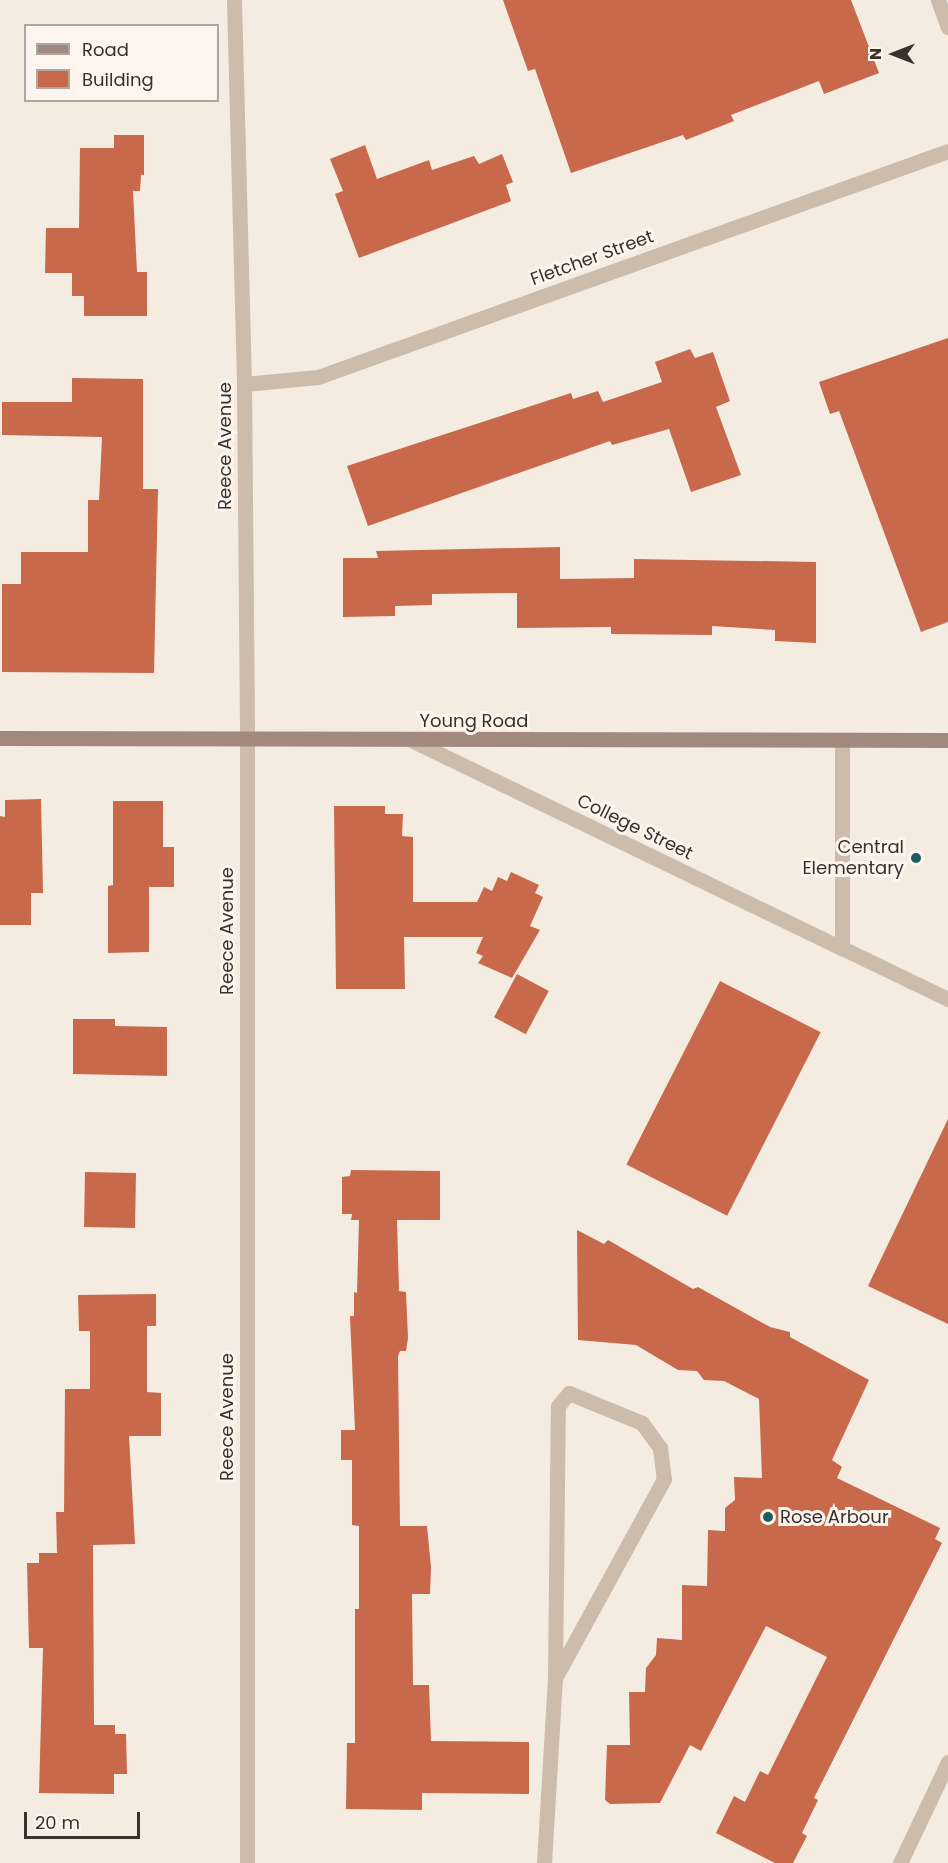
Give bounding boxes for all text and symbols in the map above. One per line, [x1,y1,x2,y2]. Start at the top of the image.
legend [24,24,219,102]
north arrow [864,24,924,84]
text: Road [82,37,129,62]
text: N [864,48,887,60]
text: Building [82,67,154,92]
street label: Fletcher Street [528,226,656,290]
street label: Reece Avenue [214,382,236,510]
street label: Young Road [420,710,528,732]
street label: College Street [574,790,696,864]
place label: Central Elementary [802,837,904,880]
marker: Central Elementary [909,851,923,865]
street label: Reece Avenue [216,867,238,995]
street label: Reece Avenue [216,1353,238,1481]
place label: Rose Arbour [780,1506,889,1528]
marker: Rose Arbour [761,1510,775,1524]
scale bar [27,1800,142,1838]
text: 20 m [35,1810,80,1835]

